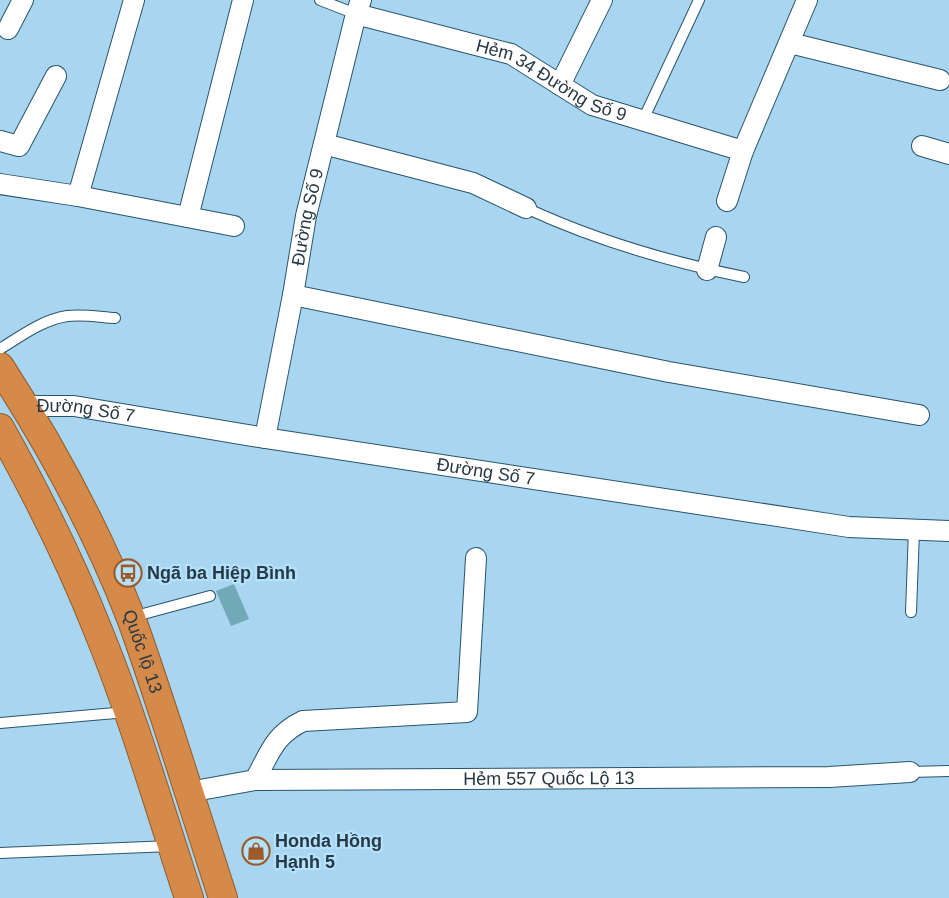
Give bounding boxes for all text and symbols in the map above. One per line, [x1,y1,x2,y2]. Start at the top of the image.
street label: Hẻm 34 Đường Số 9 [474,35,629,125]
street label: Đường Số 9 [288,166,327,267]
street label: Đường Số 7 [37,396,136,426]
street label: Đường Số 7 [435,454,536,489]
bus stop icon: Ngã ba Hiệp Bình [113,558,143,588]
place label: Ngã ba Hiệp Bình [147,563,296,583]
street label: Quốc lộ 13 [119,607,166,696]
street label: Hẻm 557 Quốc Lộ 13 [463,768,635,789]
place label: Honda Hồng Hạnh 5 [275,831,382,872]
shop icon: Honda Hồng Hạnh 5 [241,836,271,866]

